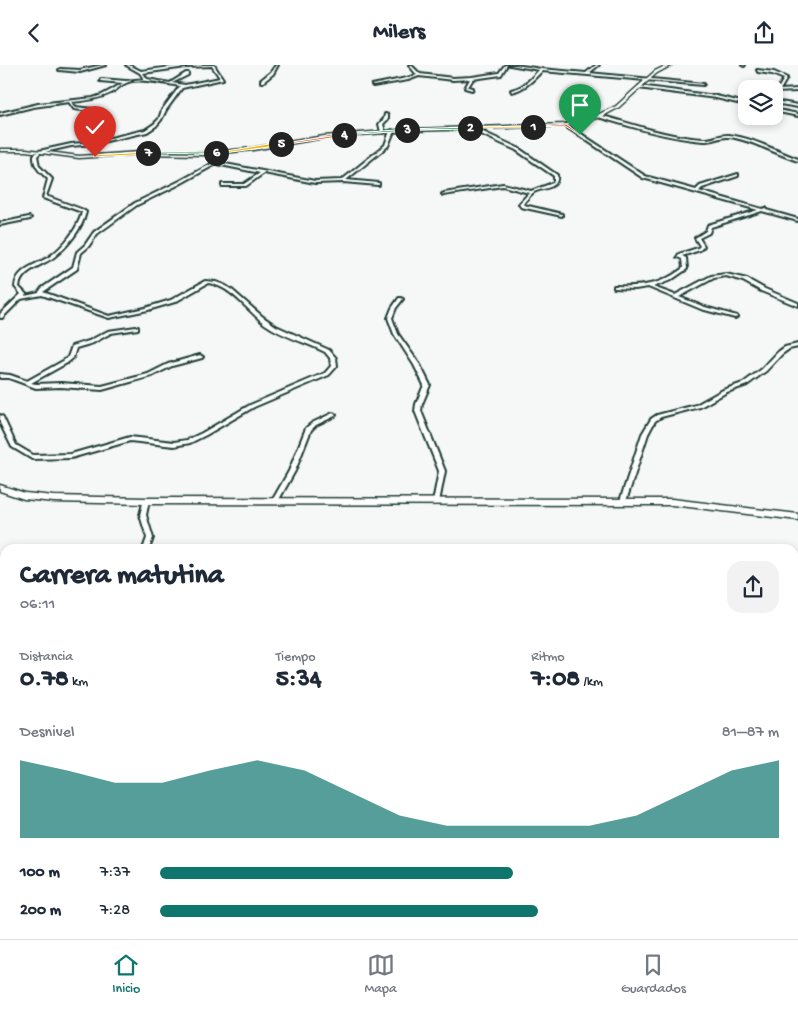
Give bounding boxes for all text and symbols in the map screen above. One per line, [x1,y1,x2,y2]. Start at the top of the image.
icon: back [20,19,48,47]
icon: share [750,19,778,47]
text: Milers [373,20,425,46]
map controls [738,80,783,125]
button: layers [738,80,783,125]
pin [559,84,601,135]
icon: arrive [566,91,594,119]
pin [74,106,116,157]
icon: check [81,113,109,141]
pin: 2 [458,115,482,141]
pin: 1 [520,115,546,139]
pin: 3 [394,117,420,143]
text: 1 [531,119,536,136]
text: 2 [467,120,474,137]
text: 3 [404,122,411,139]
pin: 4 [332,123,356,147]
text: 4 [341,127,348,144]
pin: 5 [268,131,294,157]
text: 5 [278,136,285,153]
pin: 7 [136,141,160,165]
pin: 6 [204,141,228,165]
text: 7 [145,145,152,162]
text: 6 [213,145,220,162]
text: Carrera matutina [20,560,223,593]
button: share [727,561,779,613]
text: 06:11 [20,596,55,615]
text: Distancia [20,649,73,666]
text: Tiempo [276,649,315,666]
text: Ritmo [531,649,565,666]
text: 0.78 [20,666,69,695]
text: 5:34 [276,666,321,695]
text: 7:08 [531,666,580,695]
text: km [69,674,88,691]
text: /km [580,674,603,691]
text: Desnivel [20,724,74,743]
text: 81–87 m [722,724,779,743]
text: 100 m [20,864,60,883]
text: 7:37 [100,864,130,883]
text: 200 m [20,902,61,921]
text: 7:28 [100,902,130,921]
tab: Inicio [112,951,140,998]
tab: Mapa [365,951,397,998]
tab: Guardados [621,951,686,998]

